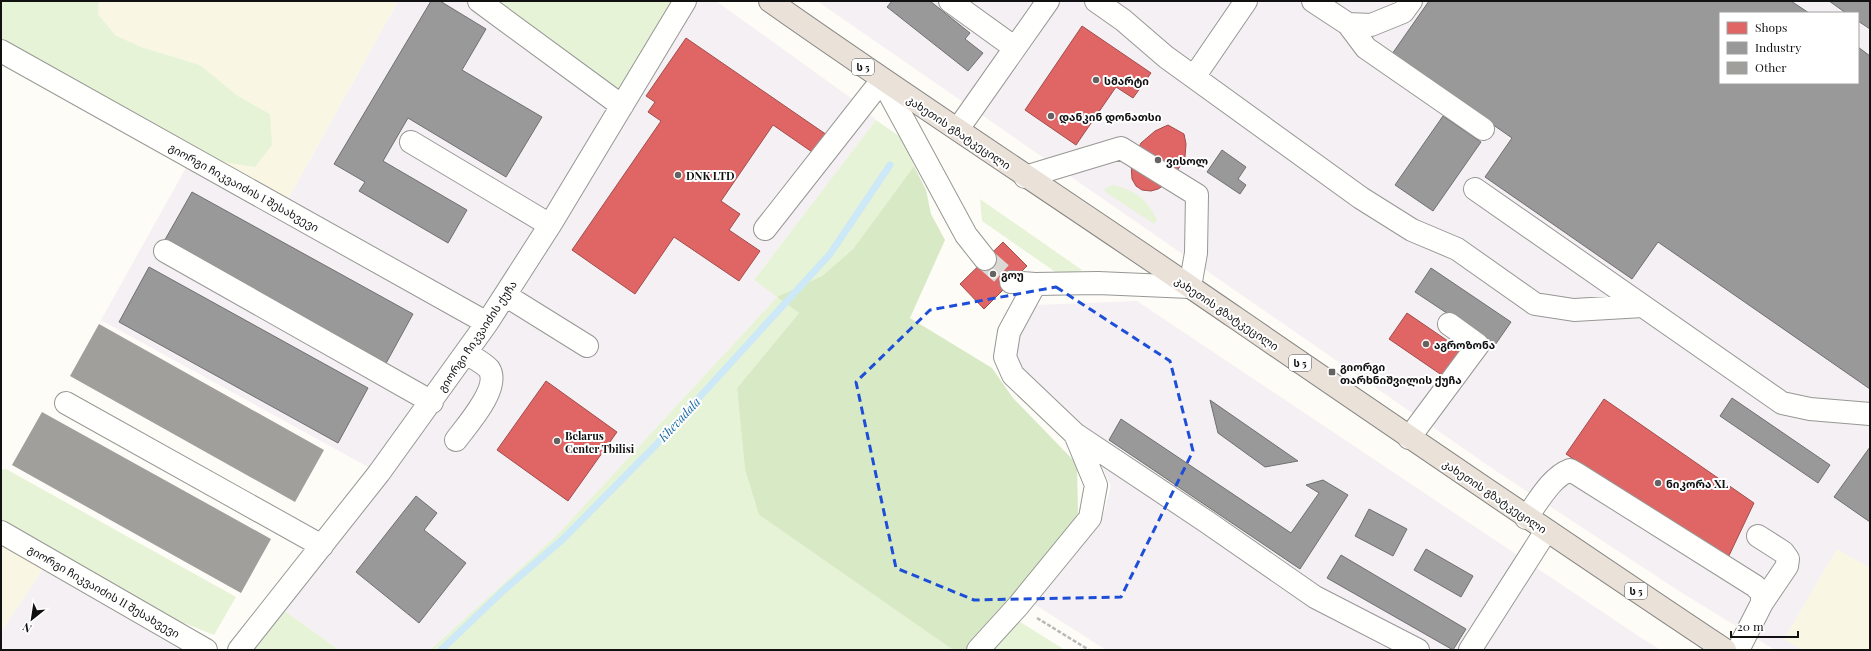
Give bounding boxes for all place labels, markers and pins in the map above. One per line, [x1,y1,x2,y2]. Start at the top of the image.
place label: სმარტი [1104,73,1149,88]
marker: სმარტი [1091,75,1101,85]
place label: დანკინ დონათსი [1059,109,1162,124]
marker: დანკინ დონათსი [1046,111,1056,121]
place label: ვისოლ [1166,153,1209,168]
marker: ვისოლ [1153,155,1163,165]
place label: DNK LTD [686,168,735,183]
marker: DNK LTD [673,170,683,180]
place label: გოუ [1001,267,1024,282]
marker: გოუ [988,269,998,279]
place label: აგროზონა [1434,337,1495,352]
marker: აგროზონა [1421,339,1431,349]
place label: გიორგი თარხნიშვილის ქუჩა [1340,359,1462,387]
marker: გიორგი თარხნიშვილის ქუჩა [1327,367,1337,377]
place label: Belarus Center Tbilisi [565,428,635,456]
marker: Belarus Center Tbilisi [552,436,562,446]
place label: ნიკორა XL [1666,476,1728,491]
marker: ნიკორა XL [1653,478,1663,488]

